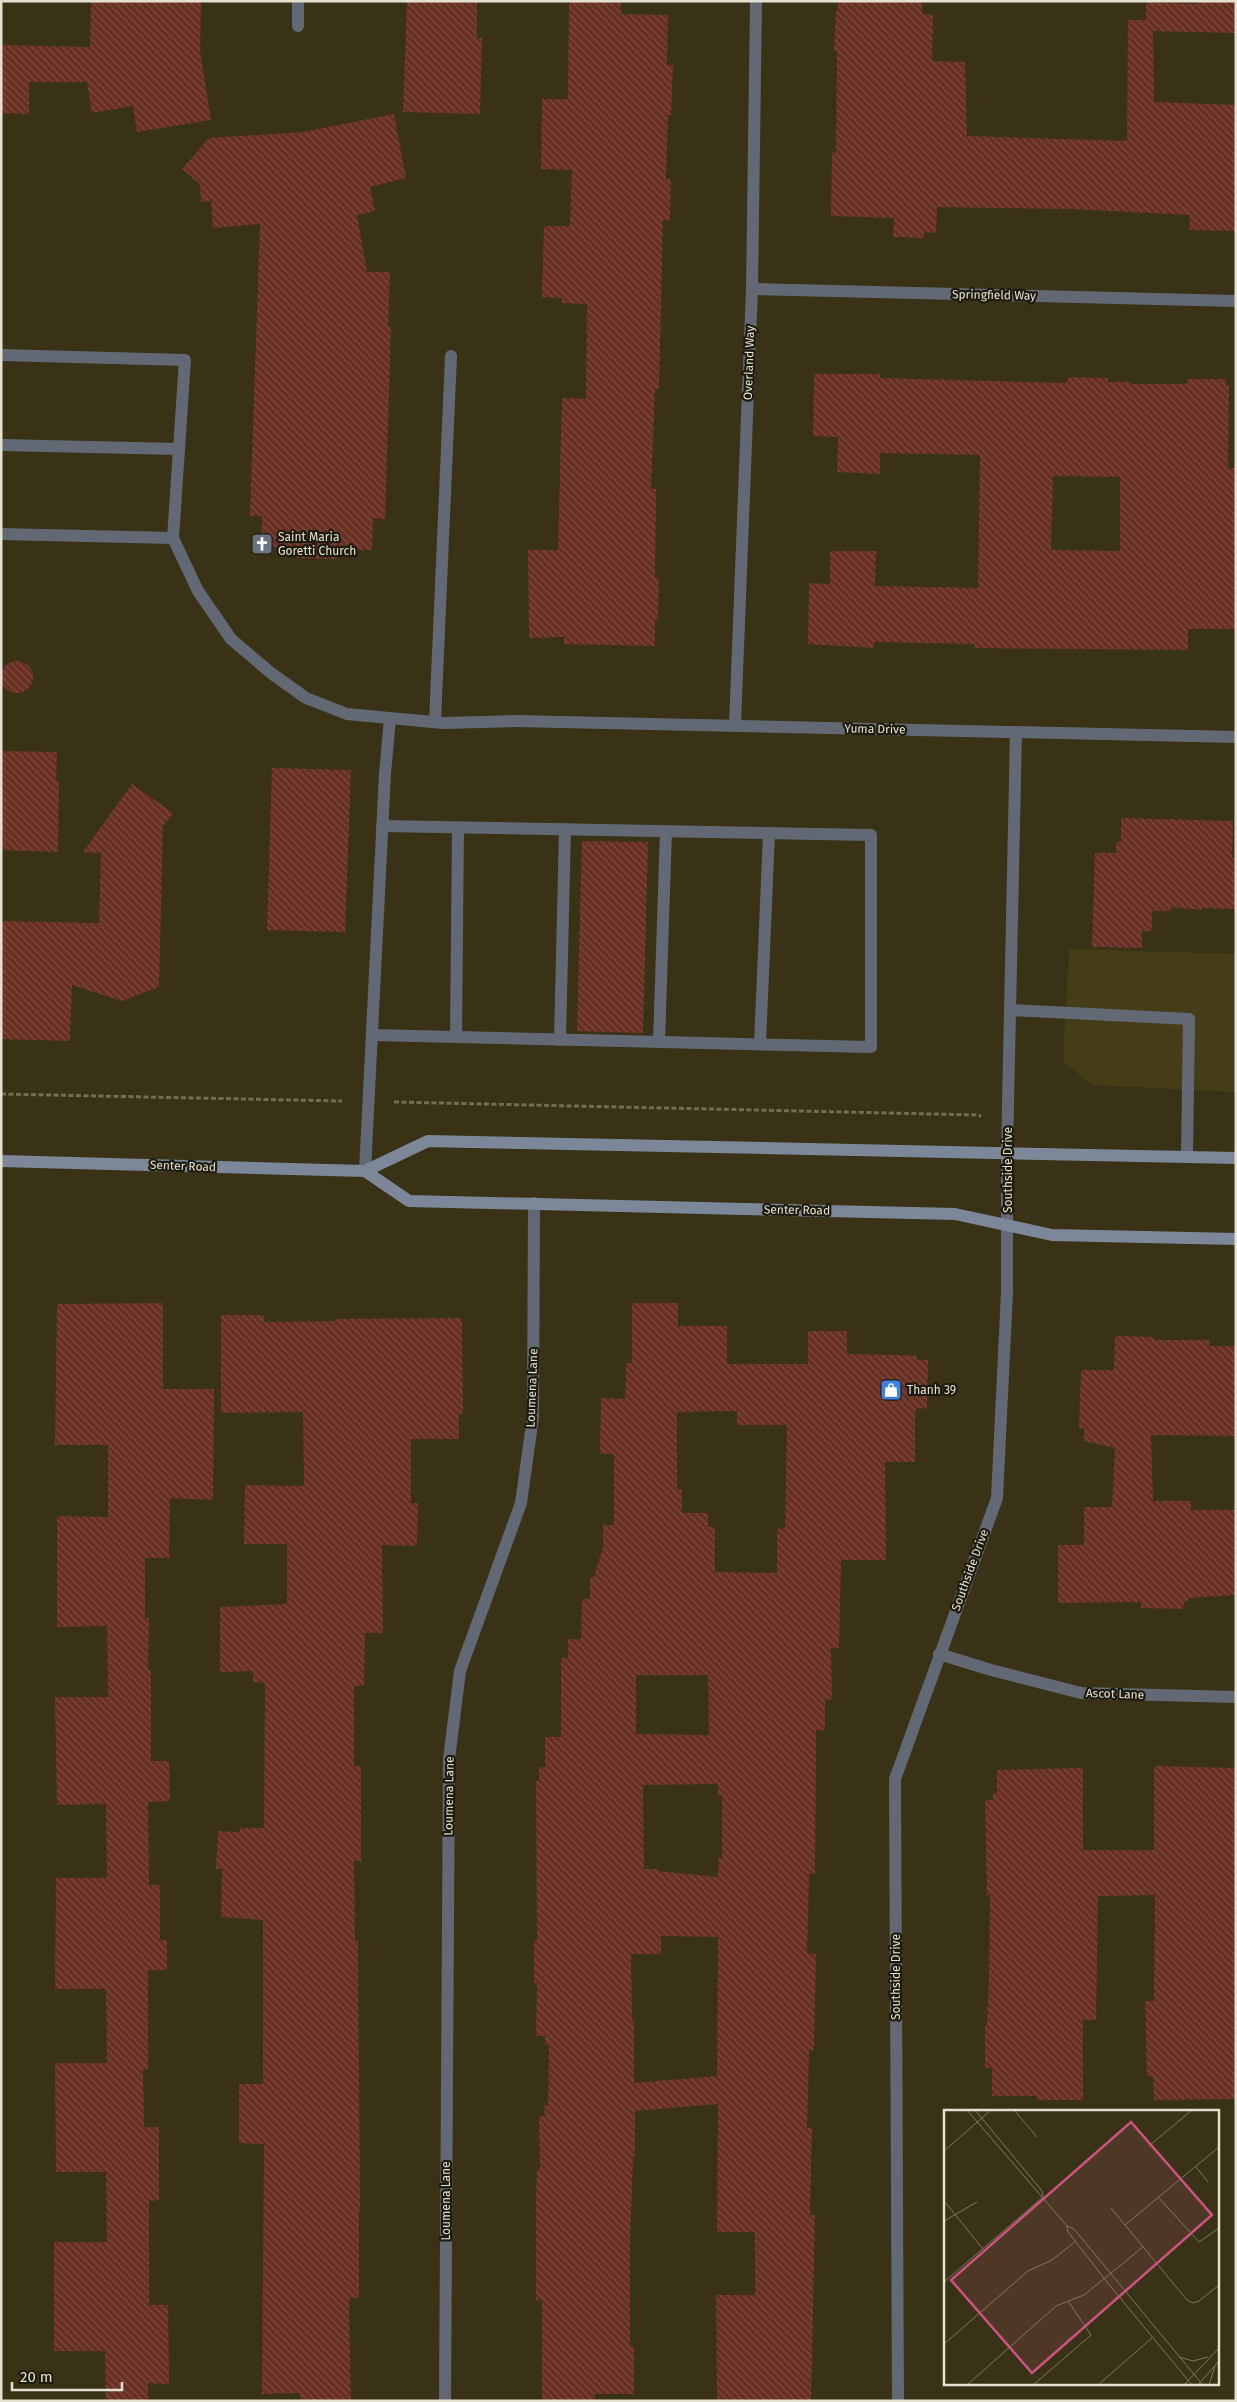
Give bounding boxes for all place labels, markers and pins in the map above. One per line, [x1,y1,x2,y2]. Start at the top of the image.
place label: Saint Maria Goretti Church [278,530,356,558]
church icon: Saint Maria Goretti Church [250,532,274,556]
shop icon: Thanh 39 [879,1378,903,1402]
place label: Thanh 39 [907,1383,956,1397]

